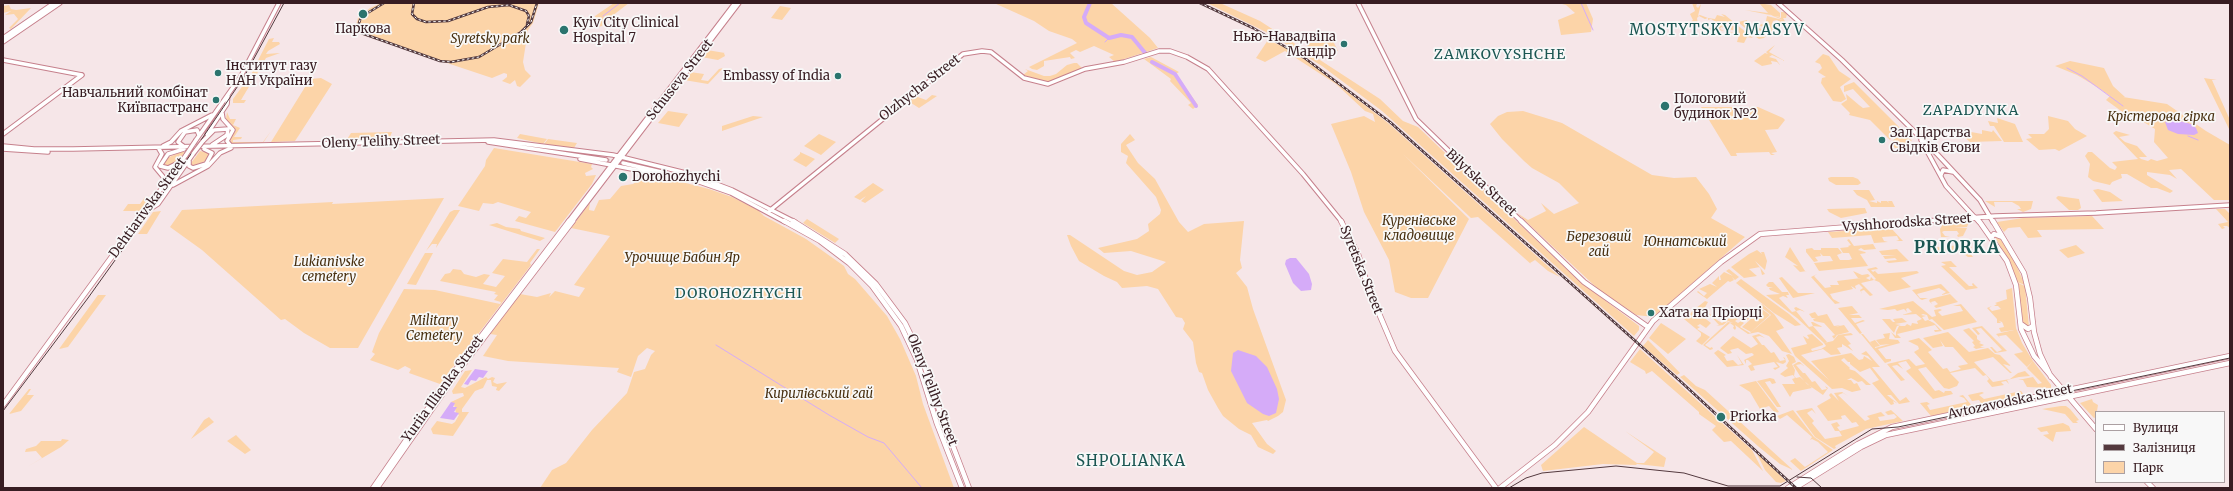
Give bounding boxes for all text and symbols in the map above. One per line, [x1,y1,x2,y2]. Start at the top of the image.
marker: Паркова [357,8,369,20]
place label: Kyiv City Clinical Hospital 7 [573,15,679,46]
place label: Паркова [335,21,391,37]
district label: MOSTYTSKYI MASYV [1629,22,1805,40]
marker: Kyiv City Clinical Hospital 7 [558,24,570,36]
place label: Нью-Навадвіпа Мандір [1233,29,1336,60]
park label: Syretsky park [450,31,530,47]
street label: Schuseva Street [644,36,716,124]
marker: Нью-Навадвіпа Мандір [1339,39,1349,49]
district label: ZAMKOVYSHCHE [1434,47,1566,63]
street label: Olzhycha Street [876,52,964,124]
place label: Інститут газу НАН України [226,58,317,89]
marker: Інститут газу НАН України [213,68,223,78]
place label: Embassy of India [723,68,830,84]
marker: Embassy of India [833,71,843,81]
place label: Навчальний комбінат Київпастранс [62,85,208,116]
place label: Пологовий будинок №2 [1674,91,1758,122]
marker: Навчальний комбінат Київпастранс [211,95,221,105]
marker: Пологовий будинок №2 [1659,100,1671,112]
district label: ZAPADYNKA [1923,103,2019,119]
park label: Крістерова гірка [2107,109,2215,125]
place label: Зал Царства Свідків Єгови [1890,125,1980,156]
street label: Oleny Telihy Street [321,132,441,152]
marker: Зал Царства Свідків Єгови [1877,135,1887,145]
street label: Bilytska Street [1442,146,1520,220]
street label: Dehtiarivska Street [106,155,190,261]
place label: Dorohozhychi [632,169,720,185]
marker: Dorohozhychi [617,171,629,183]
street label: Vyshhorodska Street [1842,211,1972,235]
park label: Куренівське кладовище [1382,213,1456,244]
street label: Syretska Street [1336,223,1386,317]
park label: Березовий гай [1567,229,1631,260]
park label: Юннатський [1643,234,1727,250]
district label: PRIORKA [1914,238,2000,258]
park label: Урочище Бабин Яр [624,250,740,266]
park label: Lukianivske cemetery [294,254,364,285]
district label: DOROHOZHYCHI [675,286,803,302]
place label: Хата на Пріорці [1659,305,1762,321]
marker: Хата на Пріорці [1646,308,1656,318]
park label: Military Cemetery [406,313,462,344]
street label: Oleny Telihy Street [903,332,961,448]
street label: Yuriia Illienka Street [399,333,487,445]
street label: Avtozavodska Street [1946,381,2074,423]
park label: Кирилівський гай [765,386,873,402]
place label: Priorka [1730,409,1777,425]
marker: Priorka [1715,411,1727,423]
legend [2095,411,2225,483]
text: Вулиця [2133,420,2178,435]
text: Залізниця [2133,440,2196,455]
district label: SHPOLIANKA [1076,453,1186,471]
text: Парк [2133,460,2164,475]

